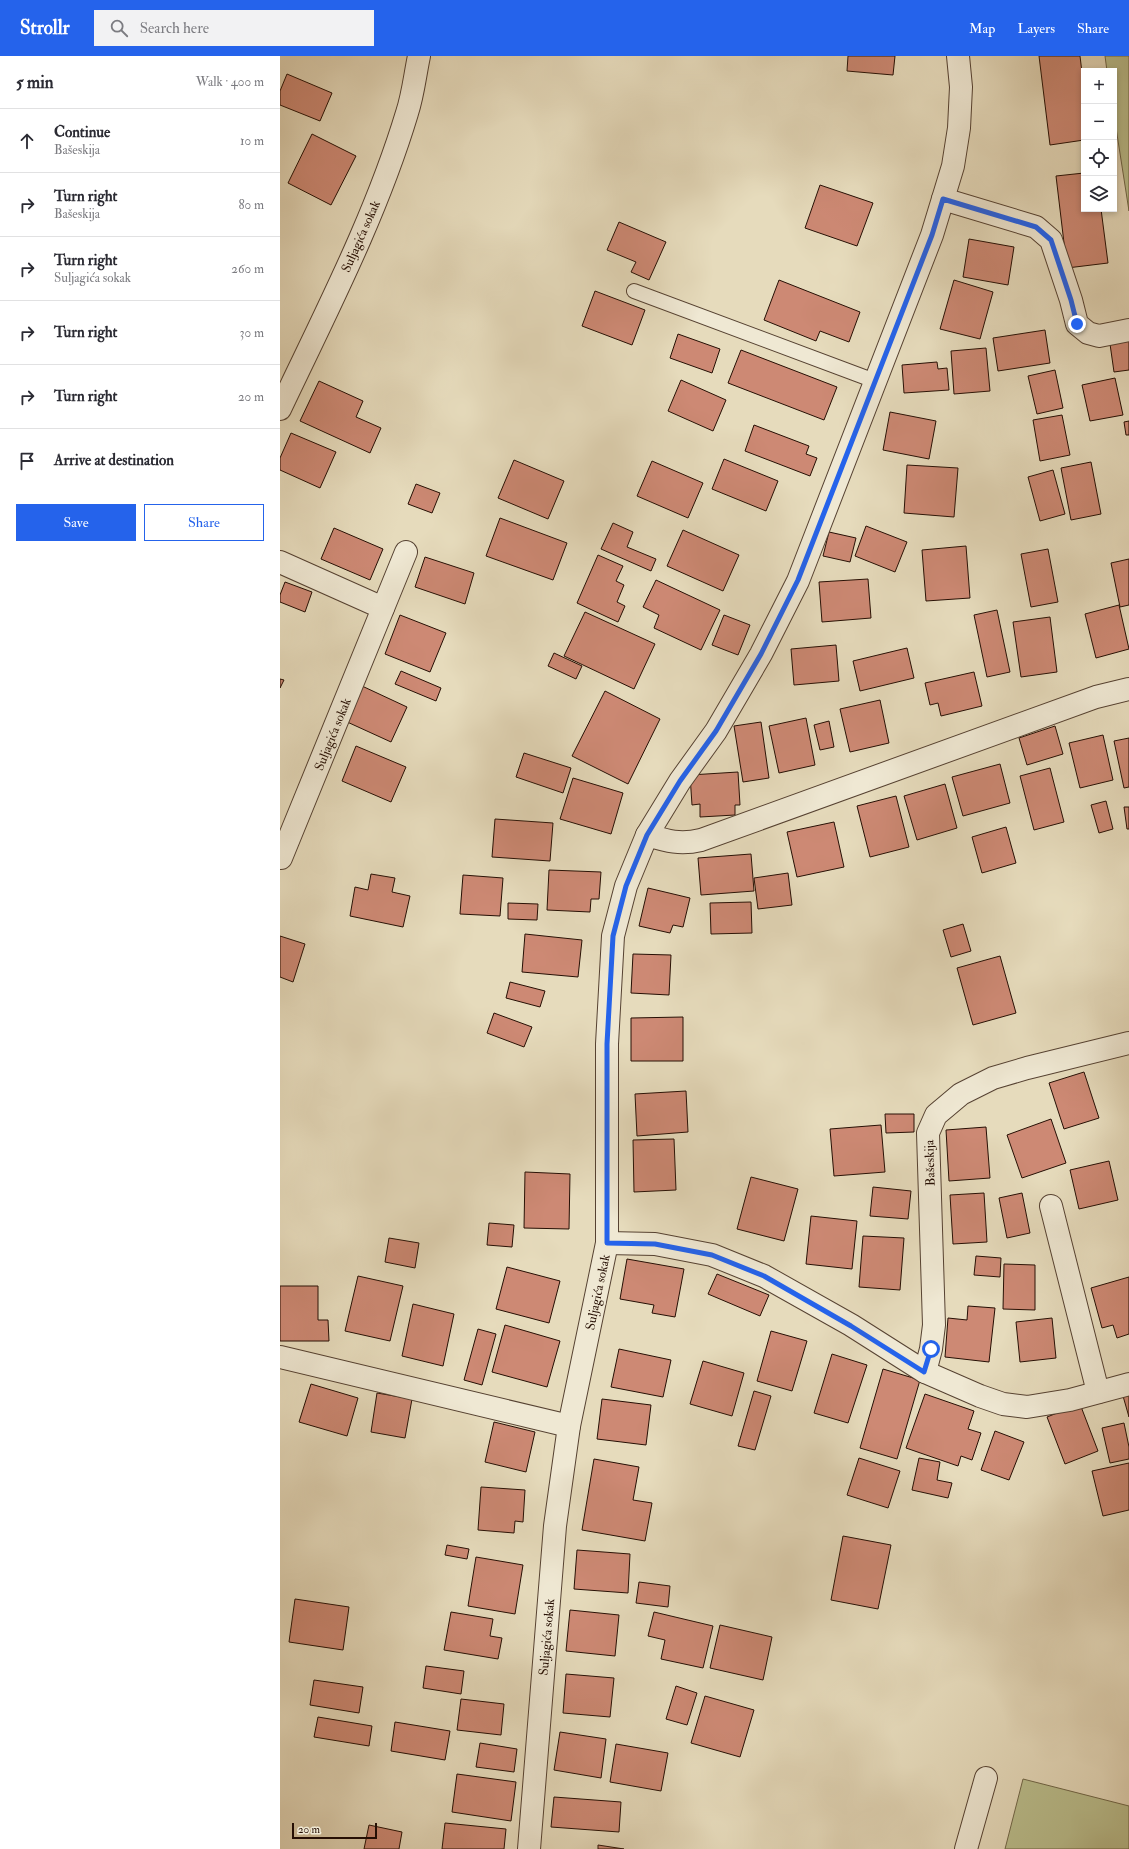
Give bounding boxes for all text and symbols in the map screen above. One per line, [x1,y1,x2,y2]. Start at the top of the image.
search box [94,10,374,46]
text: Strollr [20,16,70,40]
icon: search [108,17,130,39]
text: Search here [140,19,209,38]
text: Map [969,20,995,37]
text: Layers [1017,20,1055,37]
text: Share [1077,20,1109,37]
map controls [1081,68,1117,212]
button: + [1081,68,1117,104]
text: 5 min [16,72,54,93]
text: Walk · 400 m [196,74,264,90]
button: − [1081,104,1117,140]
text: Continue [54,123,110,142]
icon: ahead [16,130,38,152]
text: 10 m [240,133,264,149]
button: locate [1081,140,1117,176]
text: Bašeskija [54,142,100,158]
button: layers [1081,176,1117,212]
text: Turn right [54,187,117,206]
icon: right [16,194,38,216]
text: 80 m [238,197,264,213]
street label: Suljagića sokak [338,197,384,275]
text: Bašeskija [54,206,100,222]
text: Turn right [54,251,117,270]
icon: right [16,258,38,280]
text: 260 m [231,261,264,277]
text: Suljagića sokak [54,270,131,286]
route end [1068,315,1086,333]
icon: right [16,322,38,344]
text: Turn right [54,323,117,342]
text: 30 m [240,325,264,341]
icon: right [16,386,38,408]
text: Turn right [54,387,117,406]
text: 20 m [238,389,264,405]
icon: arrive [16,450,38,472]
text: Arrive at destination [54,451,174,470]
button: Save [16,504,136,541]
button: Share [144,504,264,541]
street label: Suljagića sokak [311,695,355,773]
street label: Bašeskija [921,1139,939,1186]
street label: Suljagića sokak [582,1252,614,1332]
route start [922,1340,940,1358]
street label: Suljagića sokak [536,1597,558,1676]
scale bar [292,1821,377,1840]
text: 20 m [298,1823,320,1836]

